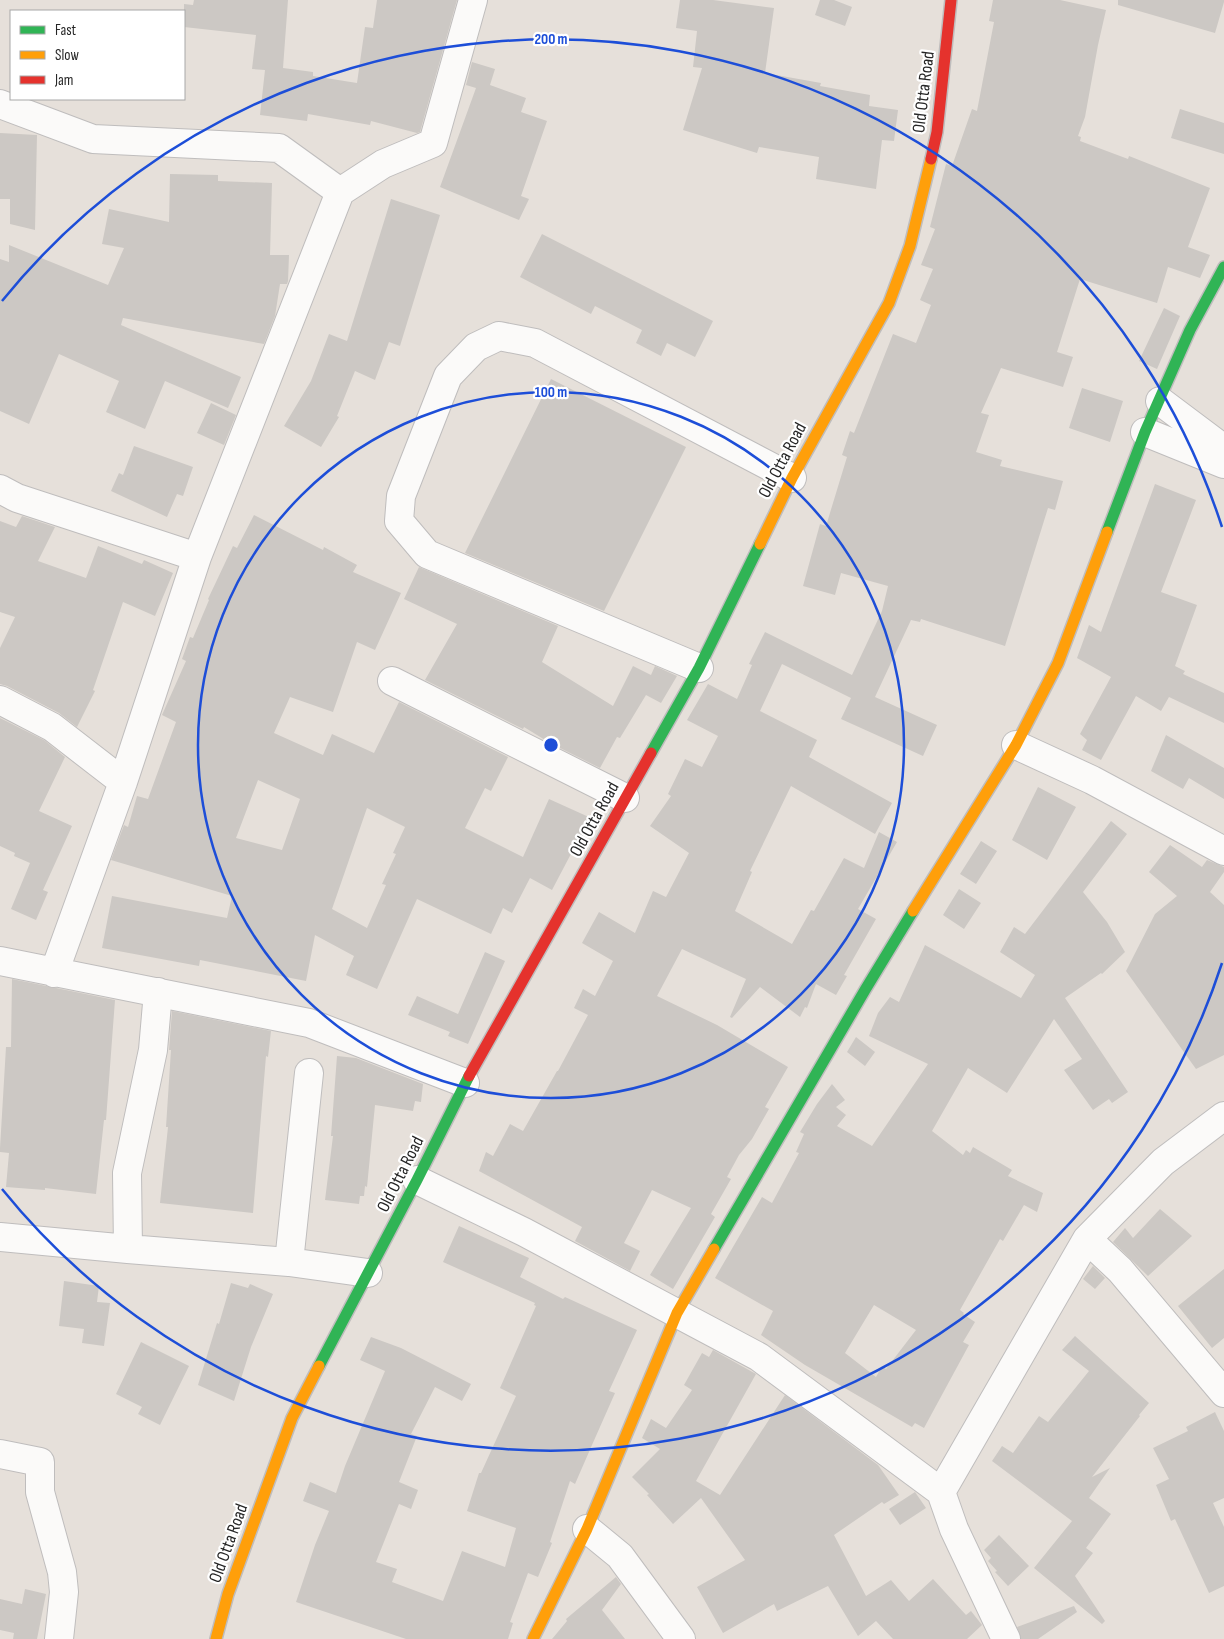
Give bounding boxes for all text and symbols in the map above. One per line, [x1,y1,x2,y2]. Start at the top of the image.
legend [10,10,185,100]
text: Fast [55,21,77,40]
text: 200 m [534,30,568,49]
text: Slow [55,46,79,65]
street label: Old Otta Road [908,50,939,134]
text: Jam [54,71,73,90]
text: 100 m [535,383,567,402]
street label: Old Otta Road [754,419,811,501]
centre of rings [542,736,560,754]
street label: Old Otta Road [565,778,624,860]
street label: Old Otta Road [372,1133,428,1216]
street label: Old Otta Road [205,1501,252,1585]

